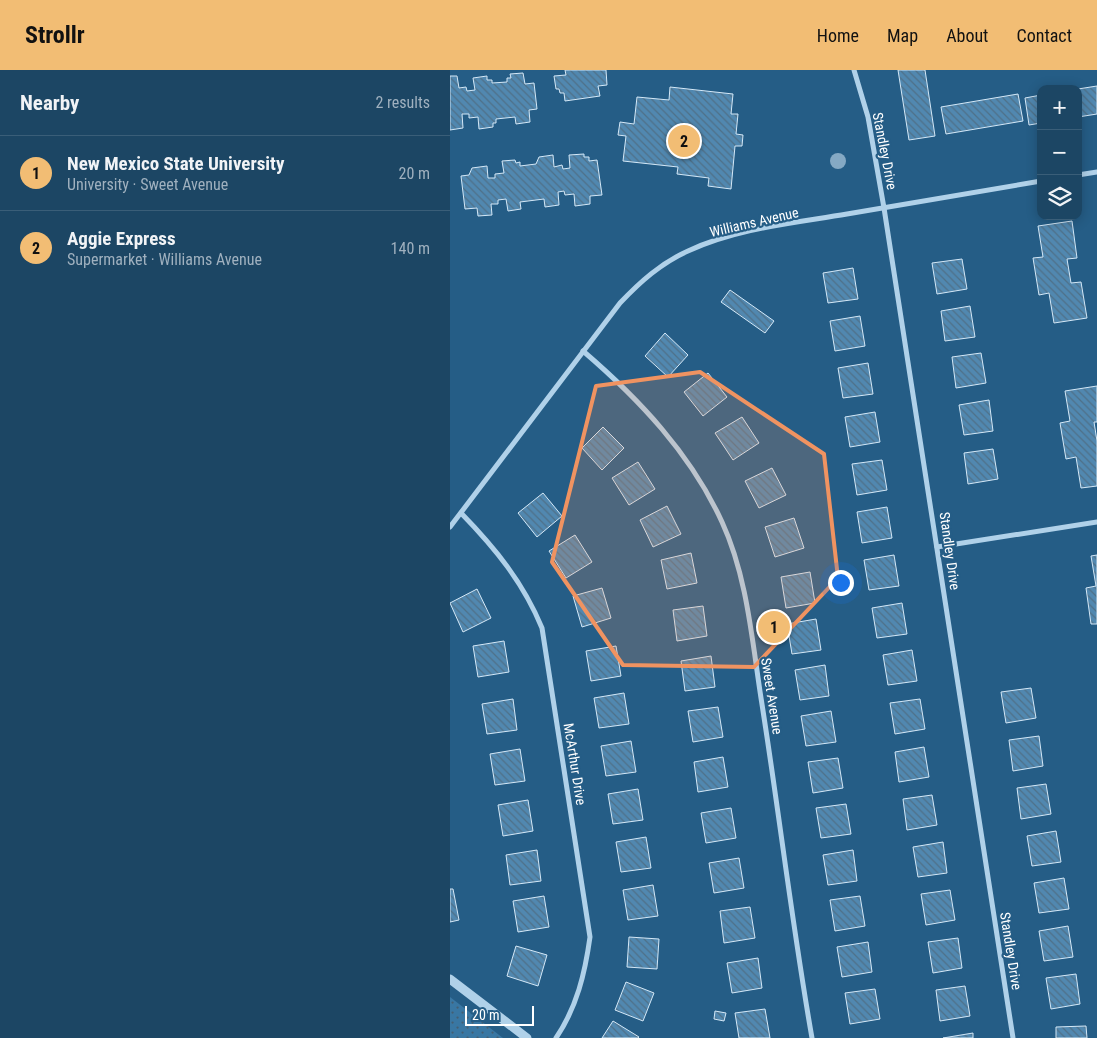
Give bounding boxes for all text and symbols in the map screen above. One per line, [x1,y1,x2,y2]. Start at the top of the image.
text: Strollr [25,21,85,49]
text: Home [817,25,859,46]
text: Map [887,25,918,46]
text: About [946,25,988,46]
text: Contact [1016,25,1072,46]
map controls [1037,85,1082,220]
button: + [1037,85,1082,130]
text: Nearby [20,91,79,115]
text: 2 results [375,93,430,112]
street label: Standley Drive [870,111,900,191]
pin: 2 [668,122,700,160]
button: − [1037,130,1082,175]
text: New Mexico State University [67,152,284,175]
text: 1 [32,164,40,183]
text: 20 m [398,164,430,183]
text: University · Sweet Avenue [67,175,228,194]
button: layers [1037,175,1082,220]
street label: Williams Avenue [708,204,800,240]
text: Aggie Express [67,227,176,250]
text: 2 [32,239,40,258]
text: 140 m [391,239,430,258]
text: Supermarket · Williams Avenue [67,250,262,269]
street label: Standley Drive [937,511,963,591]
your location [828,570,854,596]
pin: 1 [758,608,790,646]
street label: Sweet Avenue [758,657,786,736]
street label: McArthur Drive [561,722,589,807]
street label: Standley Drive [997,911,1025,991]
scale bar [465,1003,534,1026]
text: 20 m [472,1007,500,1023]

